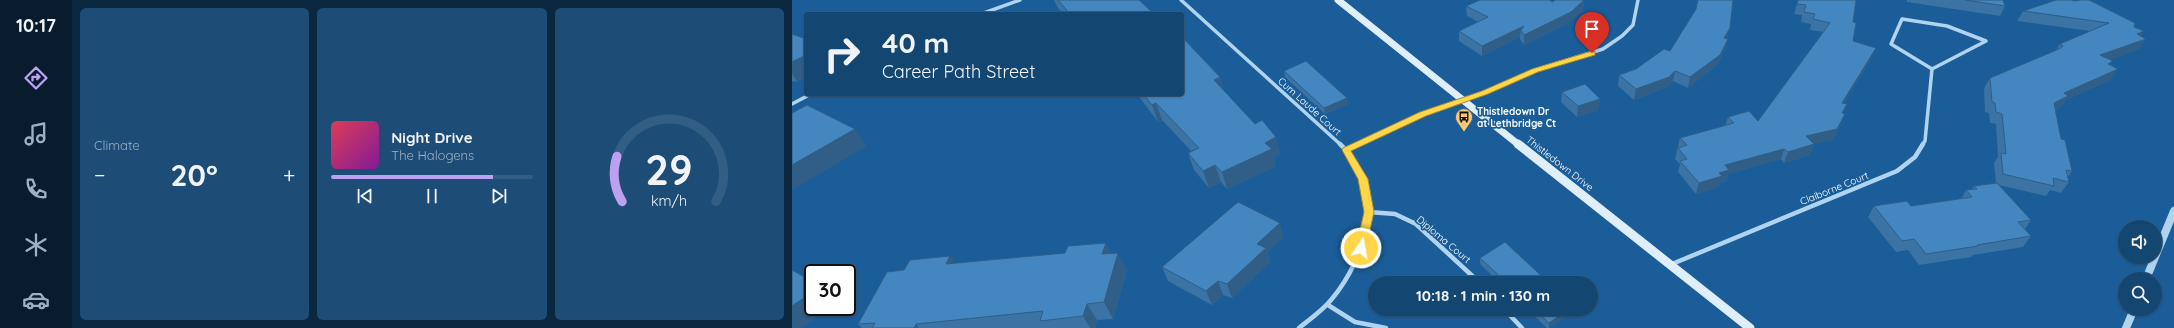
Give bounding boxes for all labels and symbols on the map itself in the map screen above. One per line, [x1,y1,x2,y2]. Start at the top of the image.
pin [1575,12,1609,53]
street label: Cum Laude Court [1275,74,1345,139]
place label: Thistledown Dr at Lethbridge Ct [1477,105,1556,130]
bus stop icon: Thistledown Dr at Lethbridge Ct [1454,107,1474,132]
street label: Thistledown Drive [1523,133,1596,194]
street label: Claiborne Court [1798,169,1871,208]
street label: Diploma Court [1414,213,1474,266]
position arrow [1340,227,1382,269]
speed limit sign: 30 [804,264,856,316]

